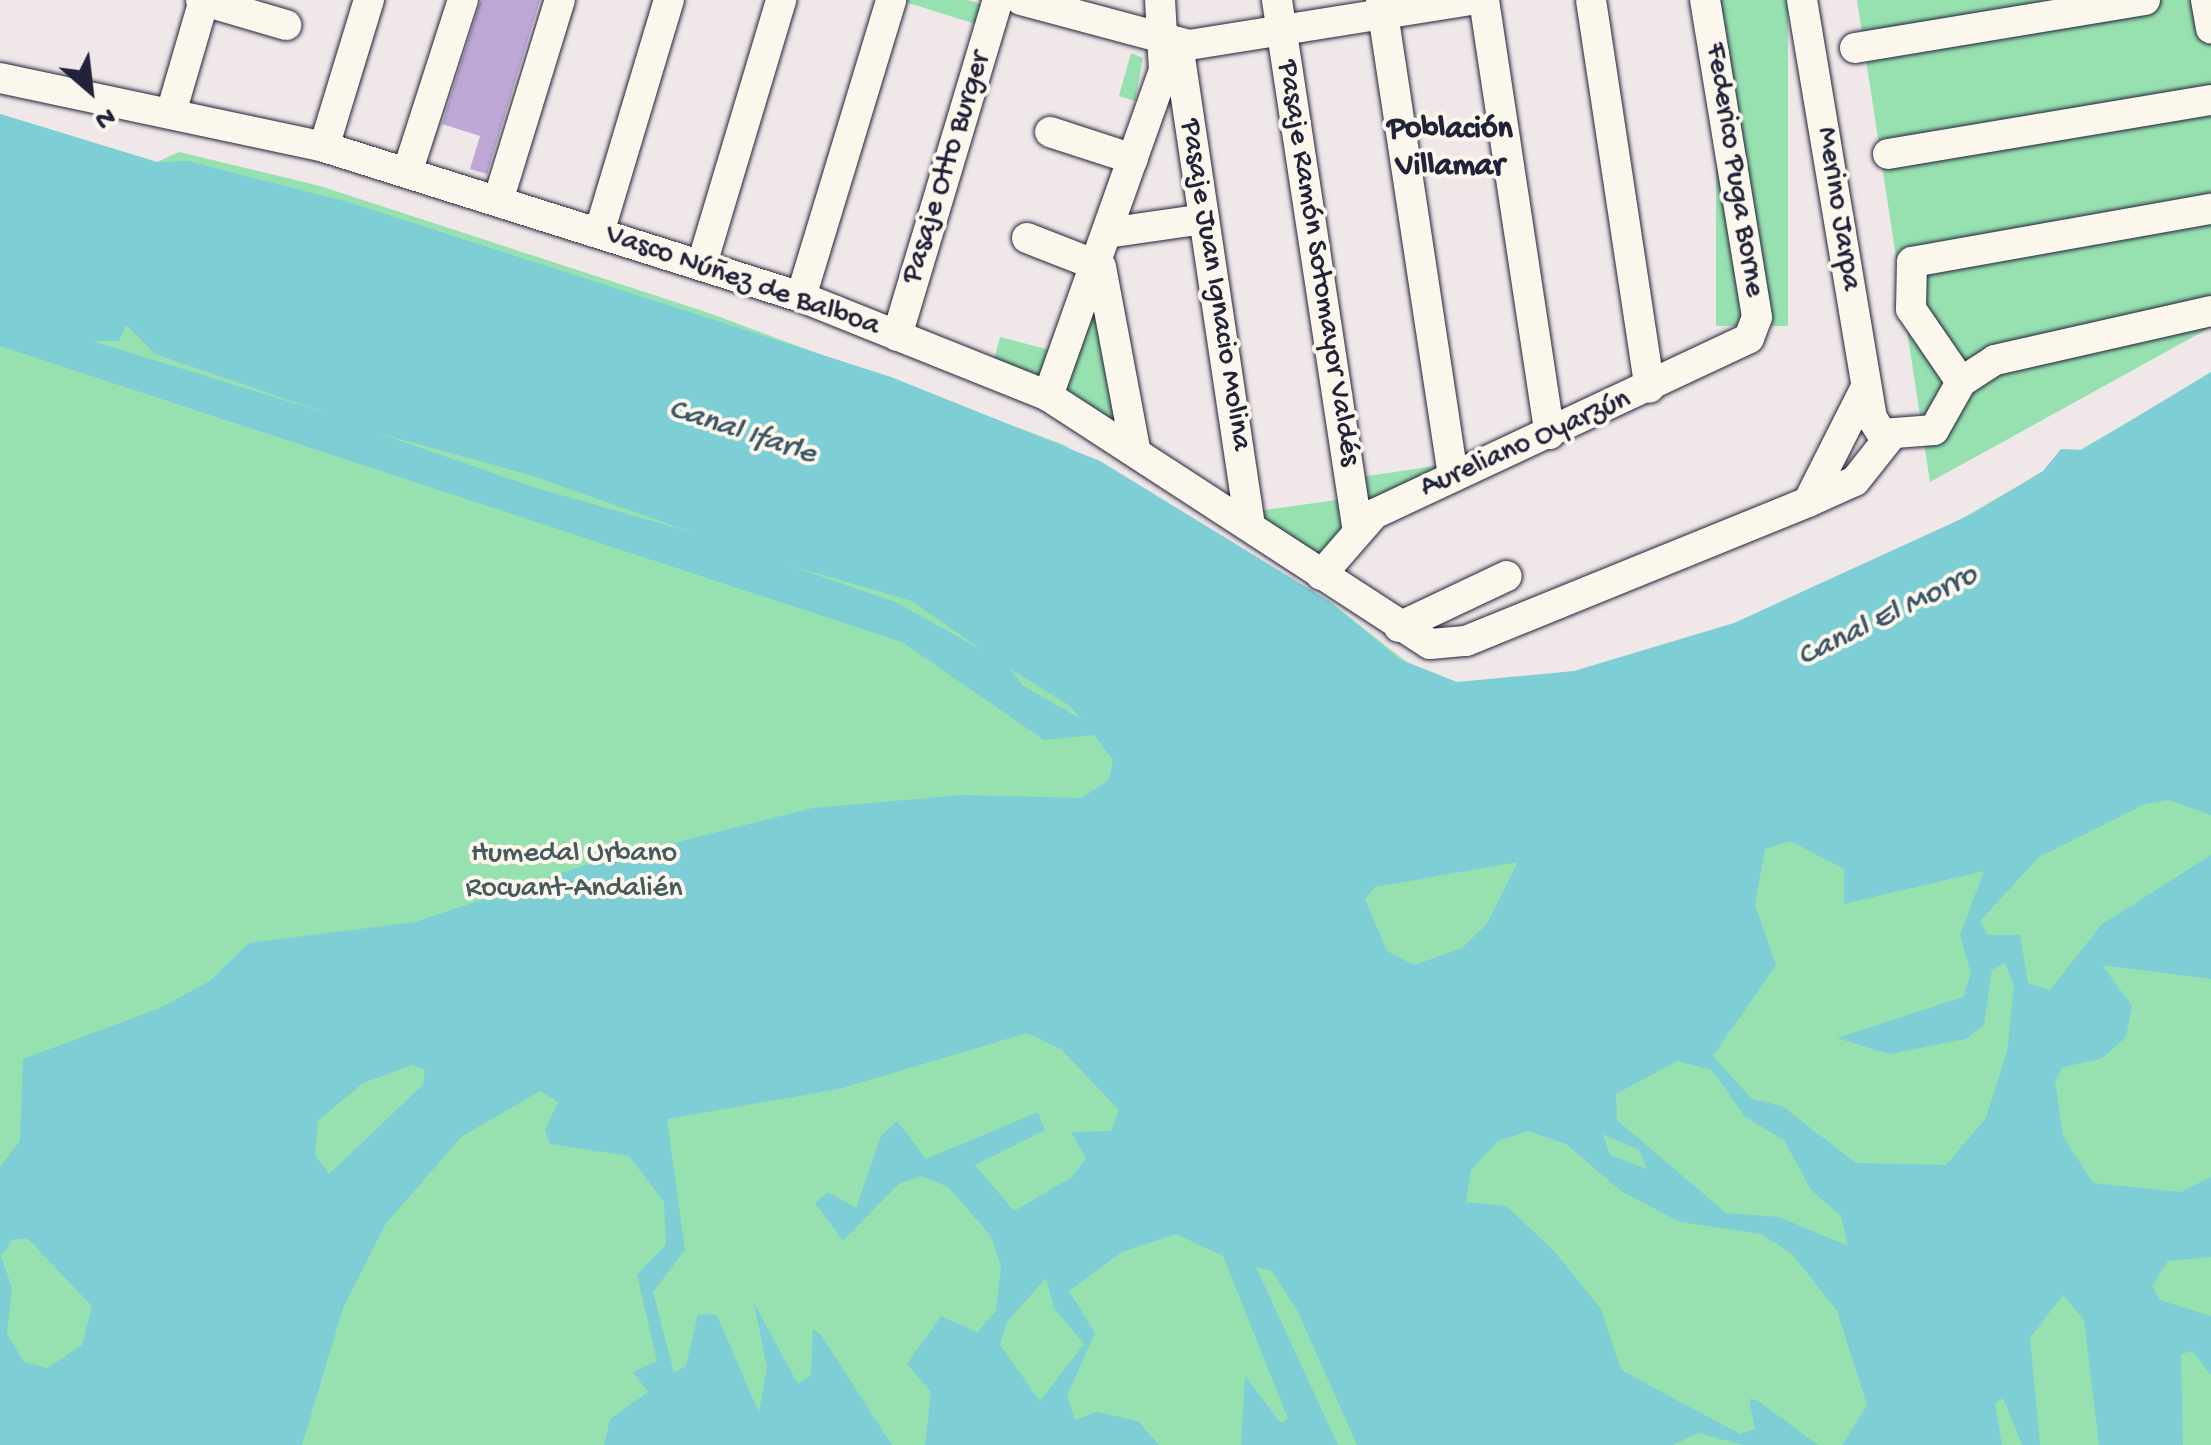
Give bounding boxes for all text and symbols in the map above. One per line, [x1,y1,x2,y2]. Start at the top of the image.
north arrow [40,40,140,140]
street label: Federico Puga Borne [1695,40,1771,300]
street label: Pasaje Otto Burger [896,48,1000,288]
street label: Pasaje Ramón Sotomayor Valdés [1267,58,1367,468]
text: N [89,98,120,136]
district label: Población Villamar [1387,112,1513,187]
street label: Pasaje Juan Ignacio Molina [1170,117,1258,453]
street label: Merino Jarpa [1806,125,1868,293]
street label: Vasco Núñez de Balboa [600,218,884,346]
street label: Aureliano Oyarzún [1415,383,1637,507]
water label: Canal Ifarle [663,391,821,475]
water label: Canal El Morro [1792,557,1984,677]
park label: Humedal Urbano Rocuant-Andalién [465,837,683,908]

